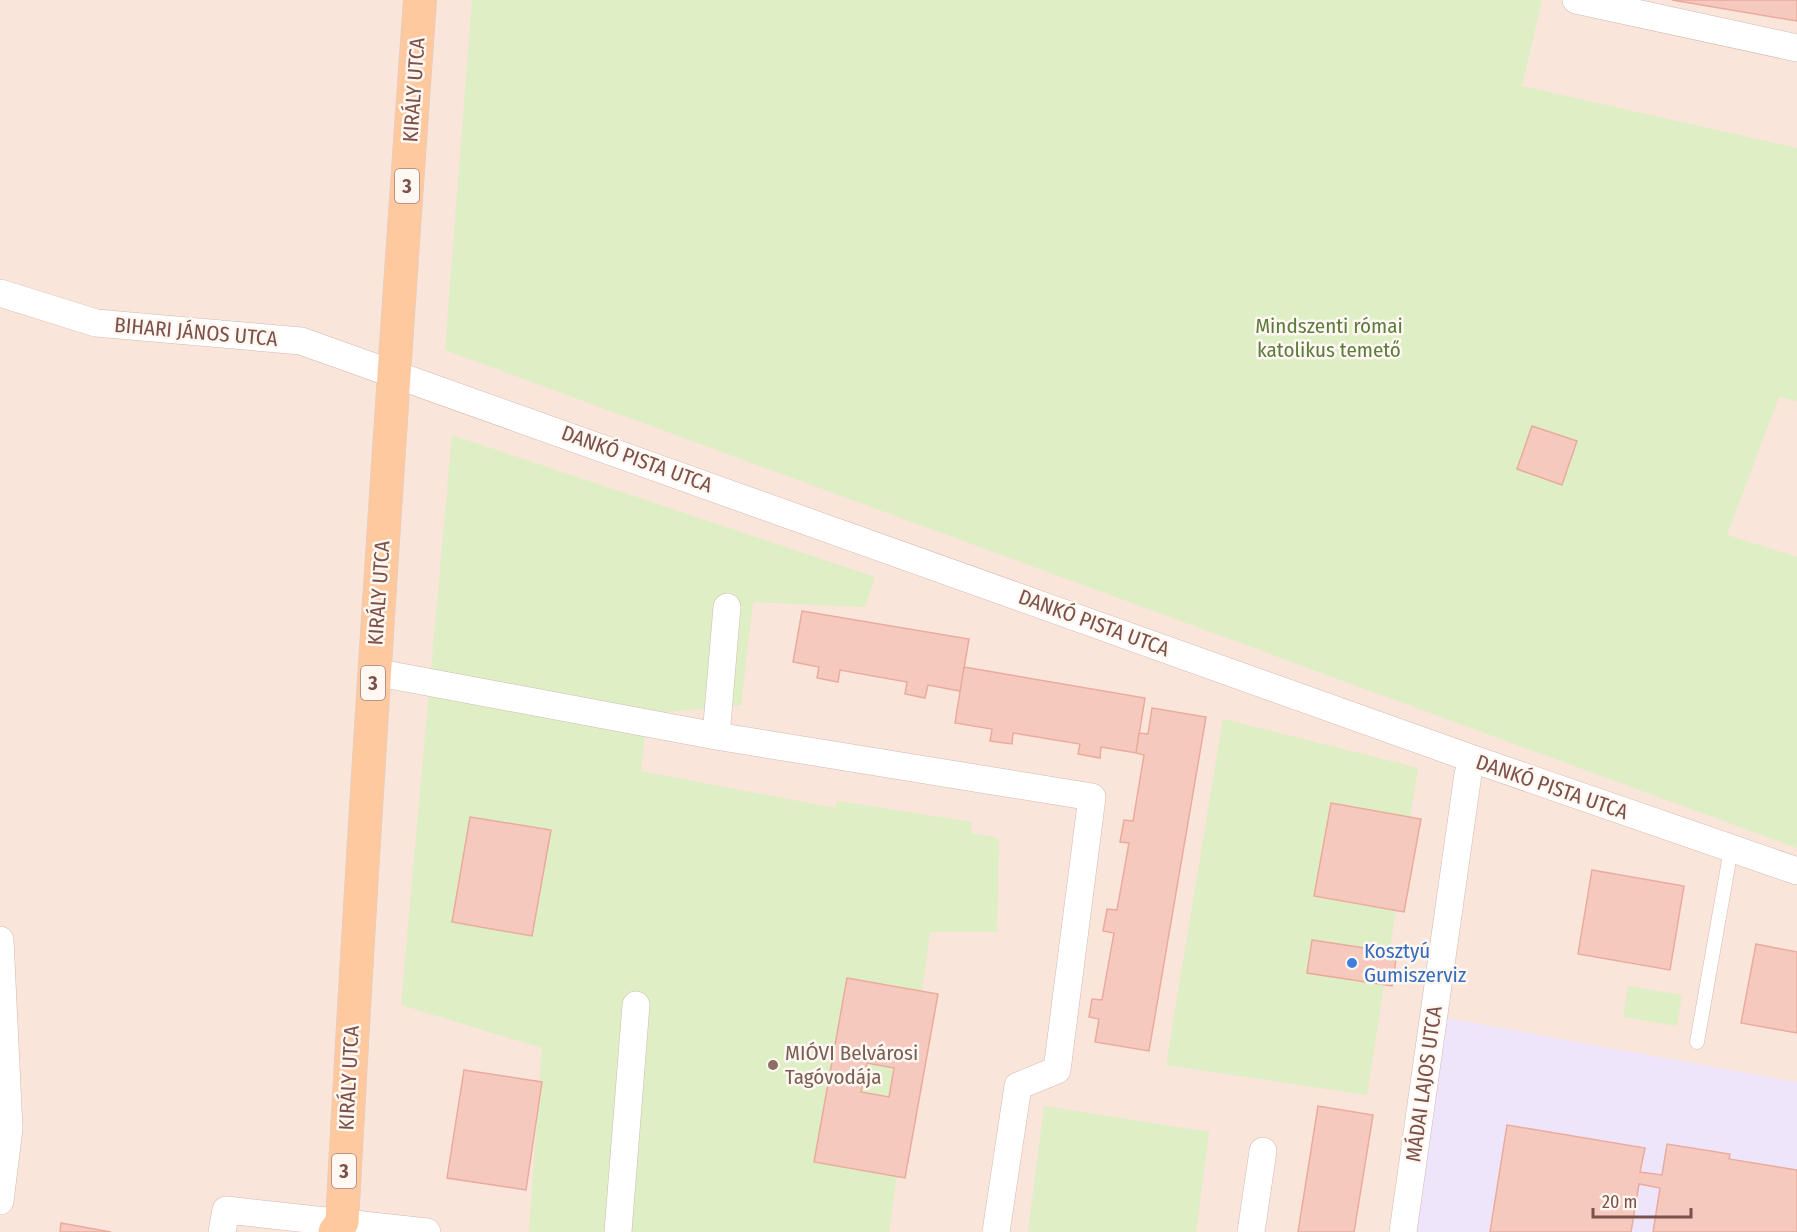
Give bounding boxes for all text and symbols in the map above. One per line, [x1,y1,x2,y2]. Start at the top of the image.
street label: KIRÁLY UTCA [397,37,431,143]
road number: 3 [395,169,419,203]
street label: BIHARI JÁNOS UTCA [113,312,279,352]
park label: Mindszenti római katolikus temető [1255,313,1403,363]
street label: DANKÓ PISTA UTCA [558,420,716,498]
street label: KIRÁLY UTCA [362,540,396,646]
street label: DANKÓ PISTA UTCA [1015,584,1173,662]
road number: 3 [361,666,385,700]
street label: DANKÓ PISTA UTCA [1473,749,1631,825]
place label: Kosztyú Gumiszerviz [1364,938,1466,988]
marker: Kosztyú Gumiszerviz [1345,956,1359,970]
street label: MÁDAI LAJOS UTCA [1400,1004,1448,1164]
street label: KIRÁLY UTCA [333,1025,365,1131]
place label: MIÓVI Belvárosi Tagóvodája [785,1040,918,1090]
marker: MIÓVI Belvárosi Tagóvodája [766,1058,780,1072]
road number: 3 [332,1154,356,1188]
scale bar [1593,1181,1690,1219]
text: 20 m [1602,1191,1637,1213]

